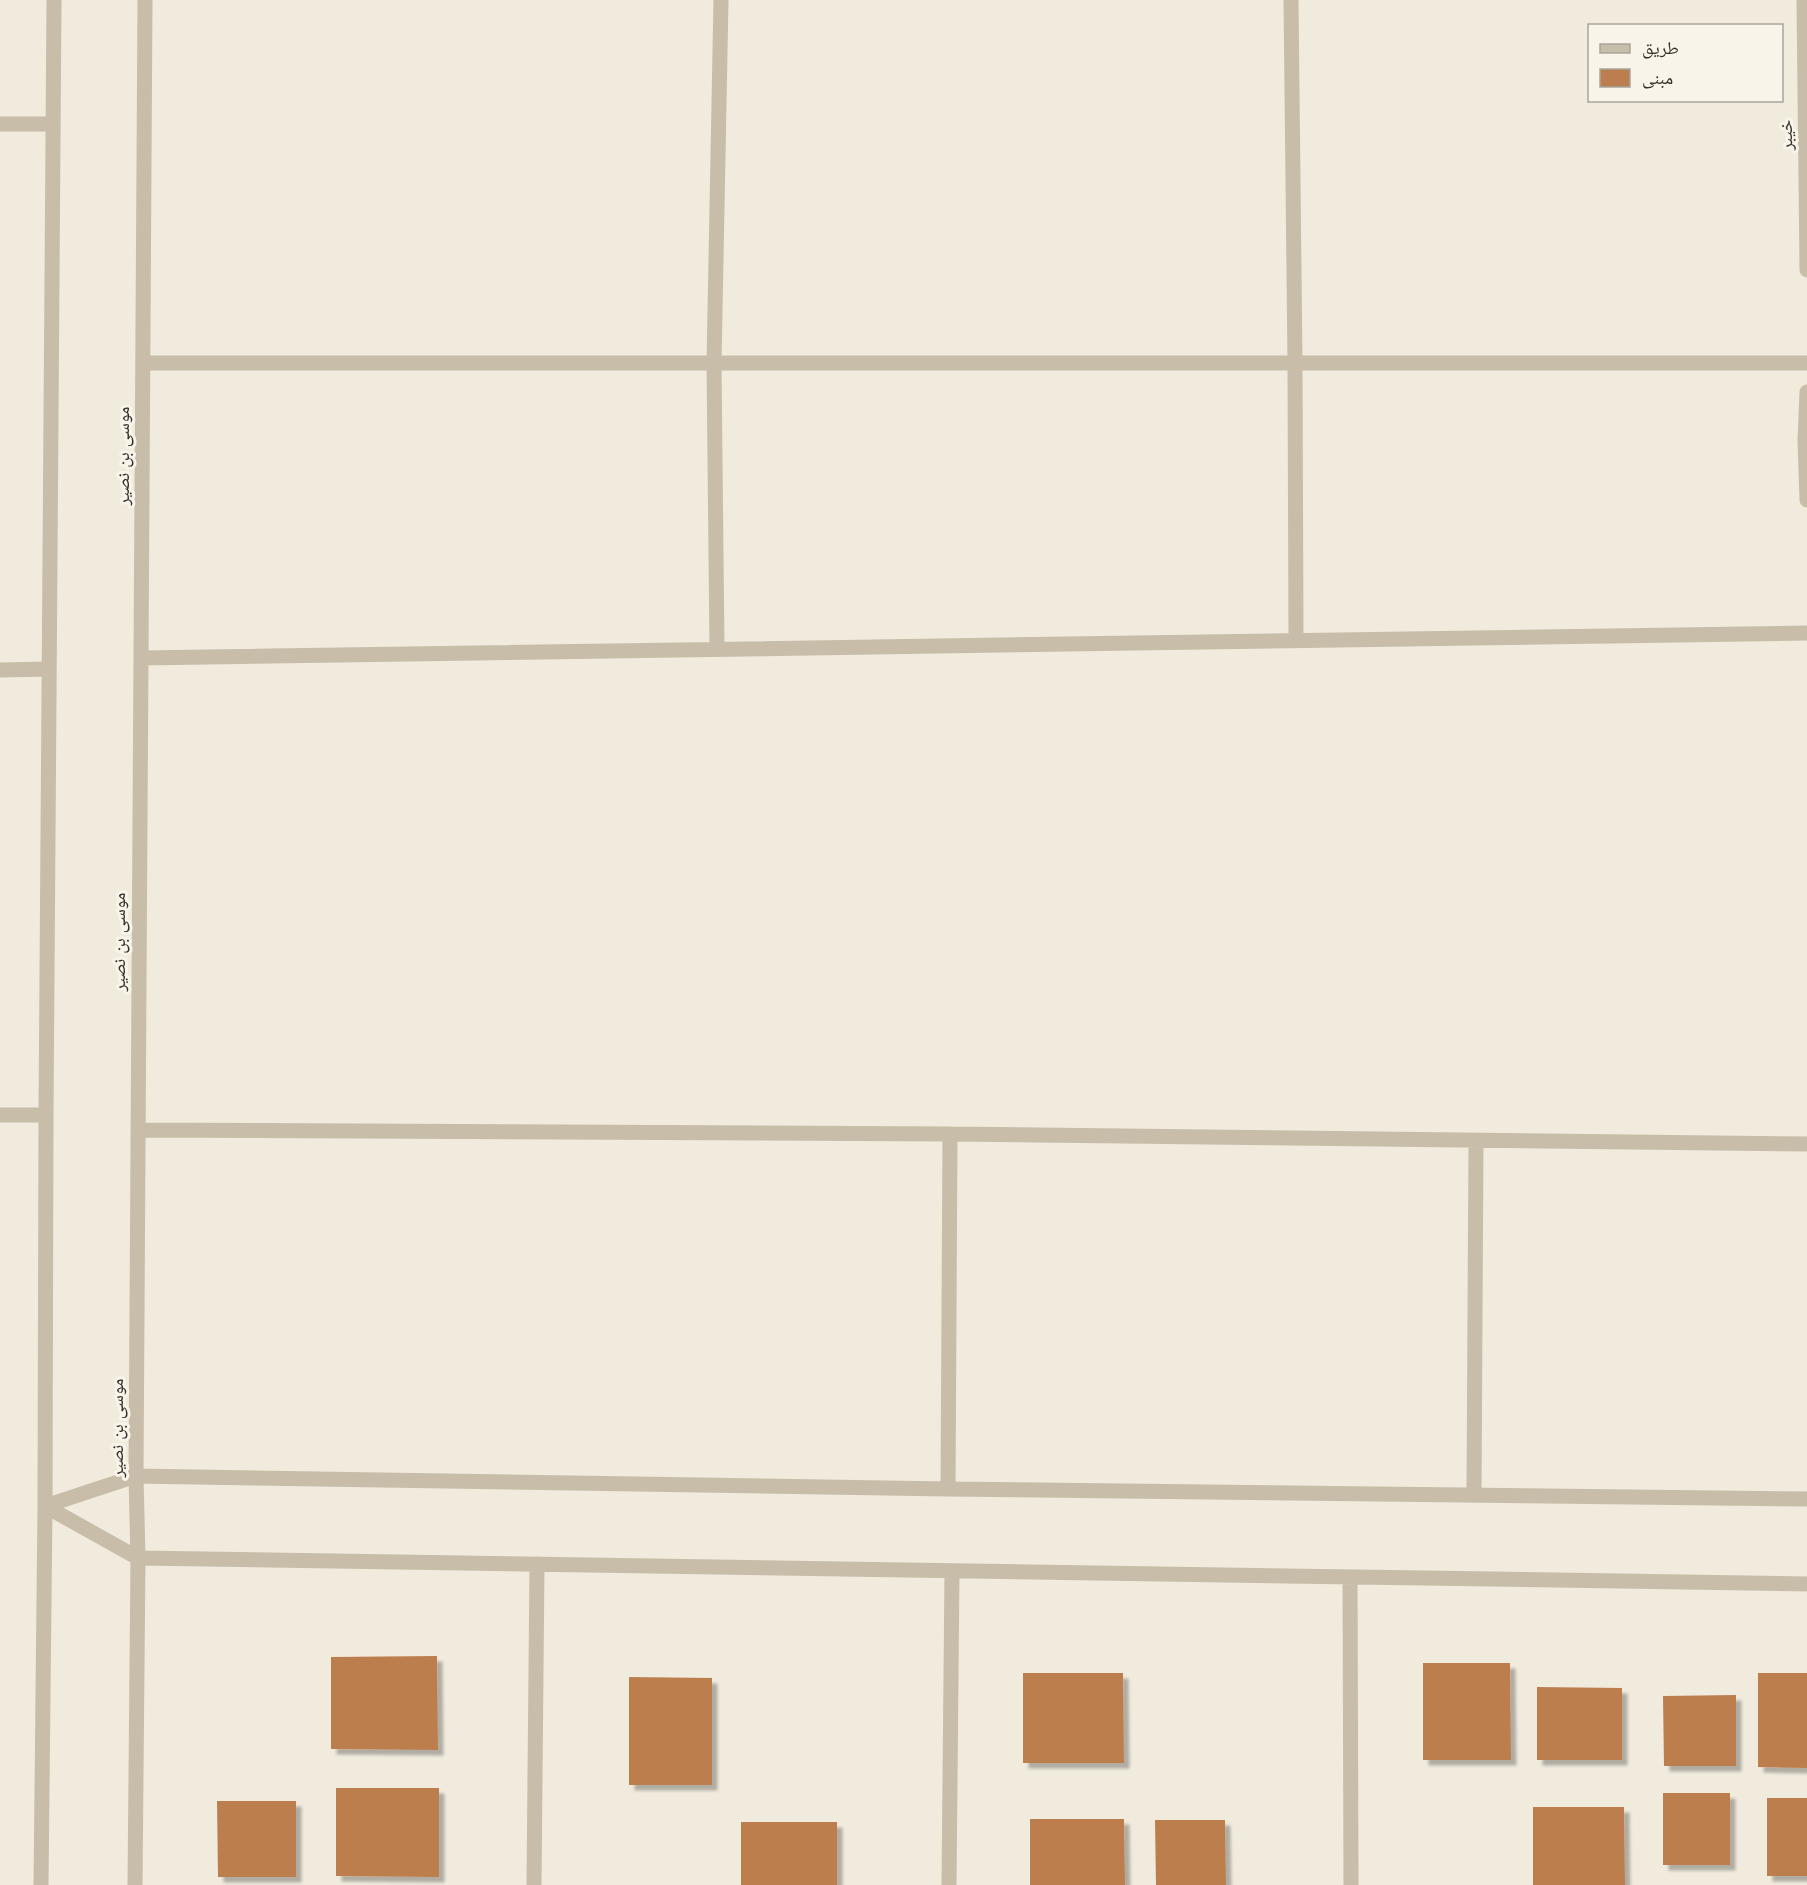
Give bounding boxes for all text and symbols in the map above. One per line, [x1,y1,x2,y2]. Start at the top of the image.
legend [1588,24,1783,102]
text: طريق [1642,38,1679,59]
text: مبنى [1642,68,1673,89]
street label: خيبر [1776,120,1797,151]
street label: موسى بن نصير [113,406,134,507]
street label: موسى بن نصير [109,892,130,993]
street label: موسى بن نصير [107,1378,128,1479]

